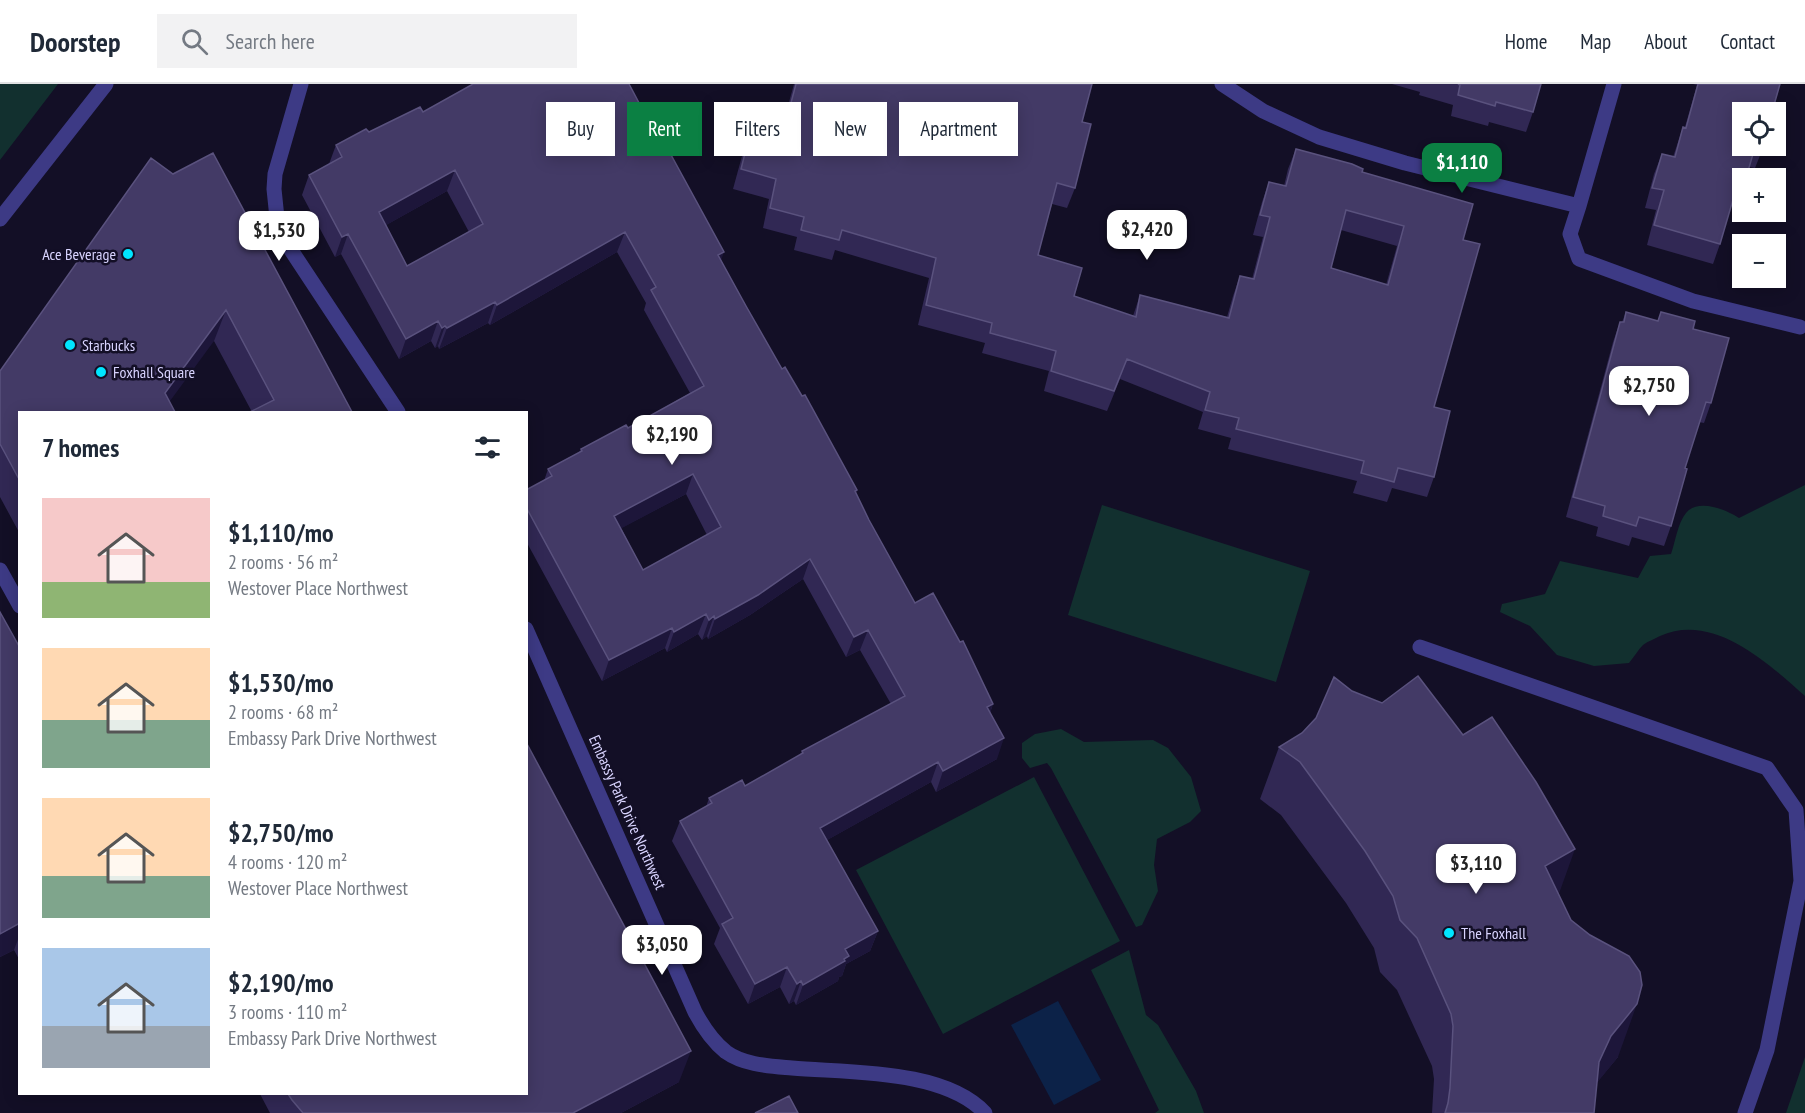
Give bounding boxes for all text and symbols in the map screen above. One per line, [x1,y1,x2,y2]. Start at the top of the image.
search box [157,14,577,68]
text: Doorstep [30,23,121,60]
icon: search [178,25,211,58]
text: Search here [226,27,315,55]
text: Home [1505,28,1547,55]
text: Map [1580,28,1611,55]
text: About [1644,28,1687,55]
text: Contact [1720,28,1775,55]
chip: Buy [546,102,615,156]
chip: Rent [627,102,702,156]
chip: Filters [714,102,801,156]
chip: New [813,102,887,156]
chip: Apartment [899,102,1018,156]
map controls [1732,102,1786,288]
button: locate [1732,102,1786,156]
pin: $1,110 [1413,143,1511,194]
text: $1,110 [1436,149,1488,175]
button: + [1732,168,1786,222]
pin: $2,420 [1098,210,1196,261]
pin: $1,530 [230,211,328,262]
text: $2,420 [1121,216,1173,242]
text: $1,530 [253,217,305,243]
button: − [1732,234,1786,288]
place label: Ace Beverage [42,244,116,264]
marker: Ace Beverage [121,247,135,261]
place label: Starbucks [82,335,135,355]
marker: Starbucks [63,338,77,352]
place label: Foxhall Square [113,362,195,382]
marker: Foxhall Square [94,365,108,379]
pin: $2,750 [1600,366,1698,417]
text: $2,750 [1623,372,1675,398]
pin: $2,190 [623,415,721,466]
text: $2,190 [646,421,698,447]
text: 7 homes [42,431,119,464]
icon: filters [471,431,504,464]
text: $1,110/mo [228,516,334,549]
icon: home [90,522,162,594]
text: 2 rooms · 56 m² [228,549,338,575]
text: Westover Place Northwest [228,575,408,601]
text: $1,530/mo [228,666,334,699]
icon: home [90,672,162,744]
text: 2 rooms · 68 m² [228,699,338,725]
text: Embassy Park Drive Northwest [228,725,437,751]
street label: Embassy Park Drive Northwest [585,732,671,893]
text: $2,750/mo [228,816,334,849]
icon: home [90,822,162,894]
pin: $3,110 [1427,844,1525,895]
text: 4 rooms · 120 m² [228,849,347,875]
text: $3,110 [1450,850,1502,876]
text: Westover Place Northwest [228,875,408,901]
place label: The Foxhall [1461,923,1526,943]
pin: $3,050 [613,925,711,976]
marker: The Foxhall [1442,926,1456,940]
text: $3,050 [636,931,688,957]
text: $2,190/mo [228,966,334,999]
icon: home [90,972,162,1044]
text: 3 rooms · 110 m² [228,999,347,1025]
text: Embassy Park Drive Northwest [228,1025,437,1051]

